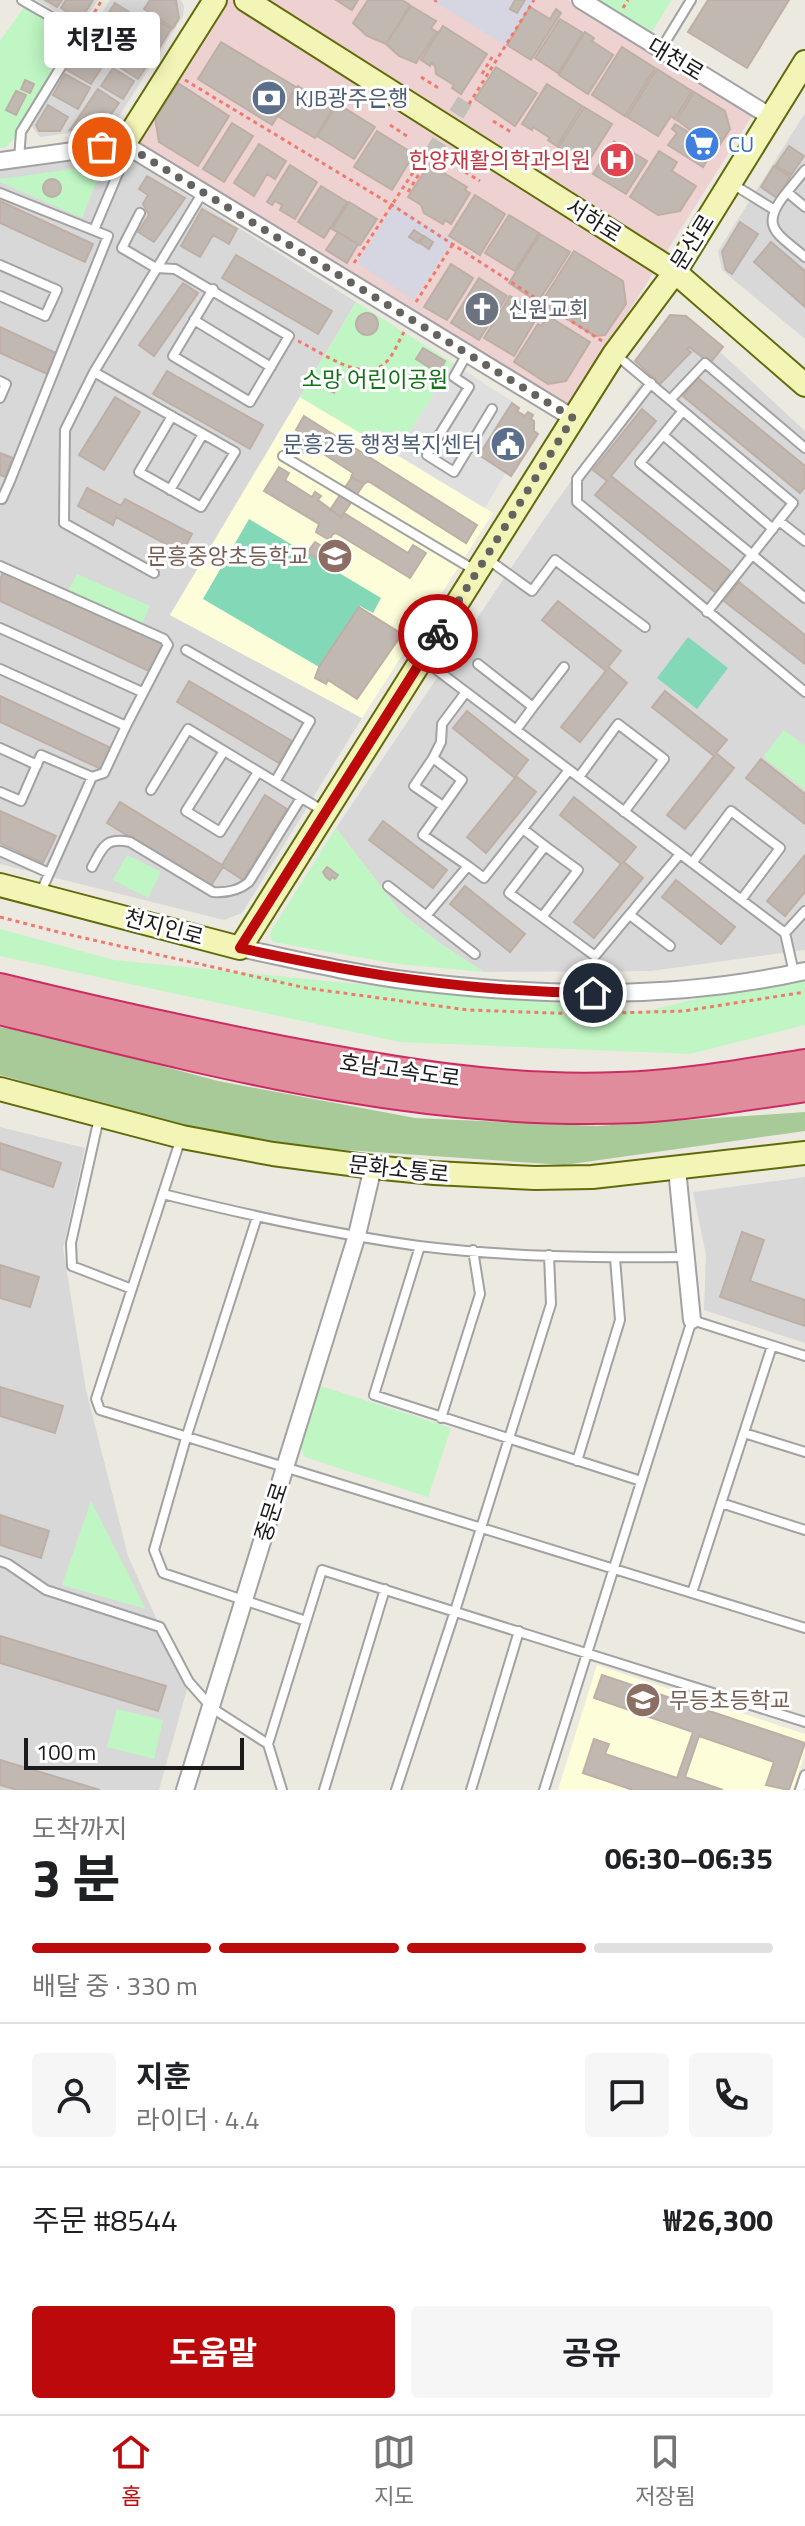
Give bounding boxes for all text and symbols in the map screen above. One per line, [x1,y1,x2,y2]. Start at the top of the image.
callout: 치킨퐁 [44,11,160,67]
text: 치킨퐁 [66,20,138,59]
street label: 대천로 [641,29,711,89]
bank icon: KJB광주은행 [250,79,288,117]
place label: KJB광주은행 [295,81,408,115]
pin [68,113,136,181]
icon: bag [80,125,124,169]
supermarket icon: CU [683,125,721,163]
place label: CU [728,127,754,161]
hospital icon: 한양재활의학과의원 [598,141,636,179]
place label: 한양재활의학과의원 [409,143,591,177]
street label: 서하로 [559,189,629,251]
street label: 문산로 [661,207,723,277]
church icon: 신원교회 [463,290,501,328]
place label: 신원교회 [508,292,589,326]
park label: 소망 어린이공원 [302,362,448,396]
public building icon: 문흥2동 행정복지센터 [489,425,527,463]
place label: 문흥2동 행정복지센터 [283,427,482,461]
school or university icon: 문흥중앙초등학교 [316,537,354,575]
place label: 문흥중앙초등학교 [147,539,309,573]
courier [398,594,478,674]
icon: bike [416,612,460,656]
street label: 천지인로 [120,900,208,954]
pin [559,959,627,1027]
icon: home [571,971,615,1015]
street label: 호남고속도로 [337,1045,463,1095]
street label: 문화소통로 [347,1147,451,1191]
street label: 중문로 [245,1478,297,1546]
school or university icon: 무등초등학교 [624,1681,662,1719]
place label: 무등초등학교 [669,1683,790,1717]
scale bar [24,1734,244,1770]
text: 100 m [36,1735,96,1769]
text: 도착까지 [32,1809,128,1848]
text: 06:30–06:35 [605,1835,773,1881]
text: 3 분 [32,1838,120,1917]
text: 배달 중 · 330 m [32,1966,198,2005]
button: person [32,2053,116,2137]
text: 지훈 [136,2053,191,2099]
button: chat [585,2053,669,2137]
button: phone [689,2053,773,2137]
text: 라이더 · 4.4 [136,2100,260,2139]
text: 주문 #8544 [32,2197,178,2243]
text: ₩26,300 [663,2197,773,2243]
button: 도움말 [32,2306,395,2398]
button: 공유 [411,2306,773,2398]
tab: 홈 [109,2430,153,2513]
tab: 지도 [372,2430,416,2513]
tab: 저장됨 [635,2430,696,2513]

